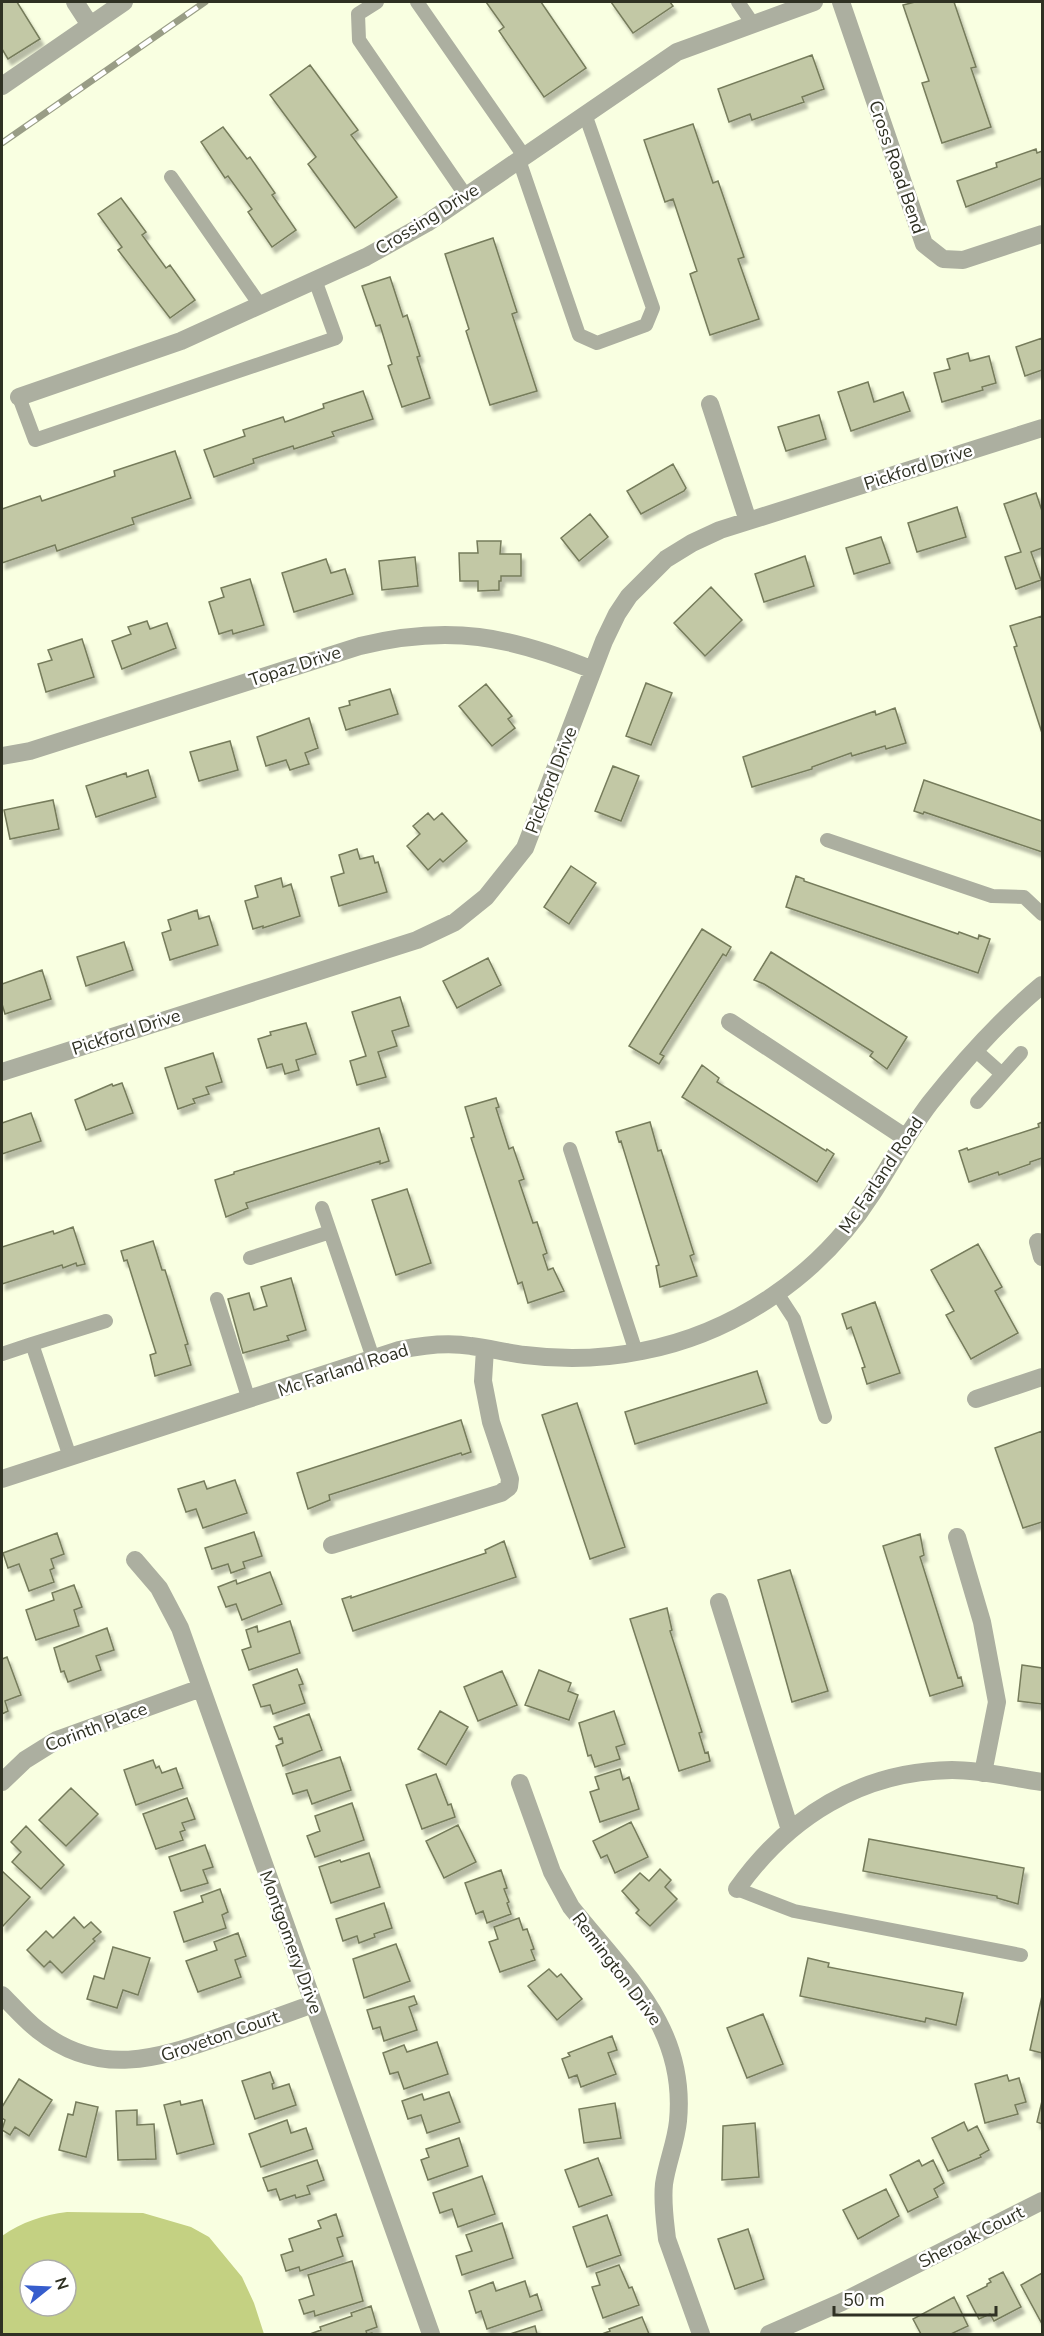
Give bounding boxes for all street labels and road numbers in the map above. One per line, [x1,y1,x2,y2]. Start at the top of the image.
street label: Cross Road Bend [863,97,931,237]
street label: Crossing Drive [371,178,483,260]
street label: Pickford Drive [861,438,975,496]
street label: Topaz Drive [246,640,344,692]
street label: Pickford Drive [520,723,582,837]
street label: Pickford Drive [69,1003,183,1061]
street label: Mc Farland Road [833,1112,929,1238]
street label: Mc Farland Road [275,1338,411,1402]
street label: Corinth Place [42,1697,150,1757]
street label: Montgomery Drive [254,1867,328,2017]
street label: Remington Drive [567,1908,667,2030]
street label: Groveton Court [158,2004,283,2068]
street label: Sheroak Court [914,2200,1028,2274]

